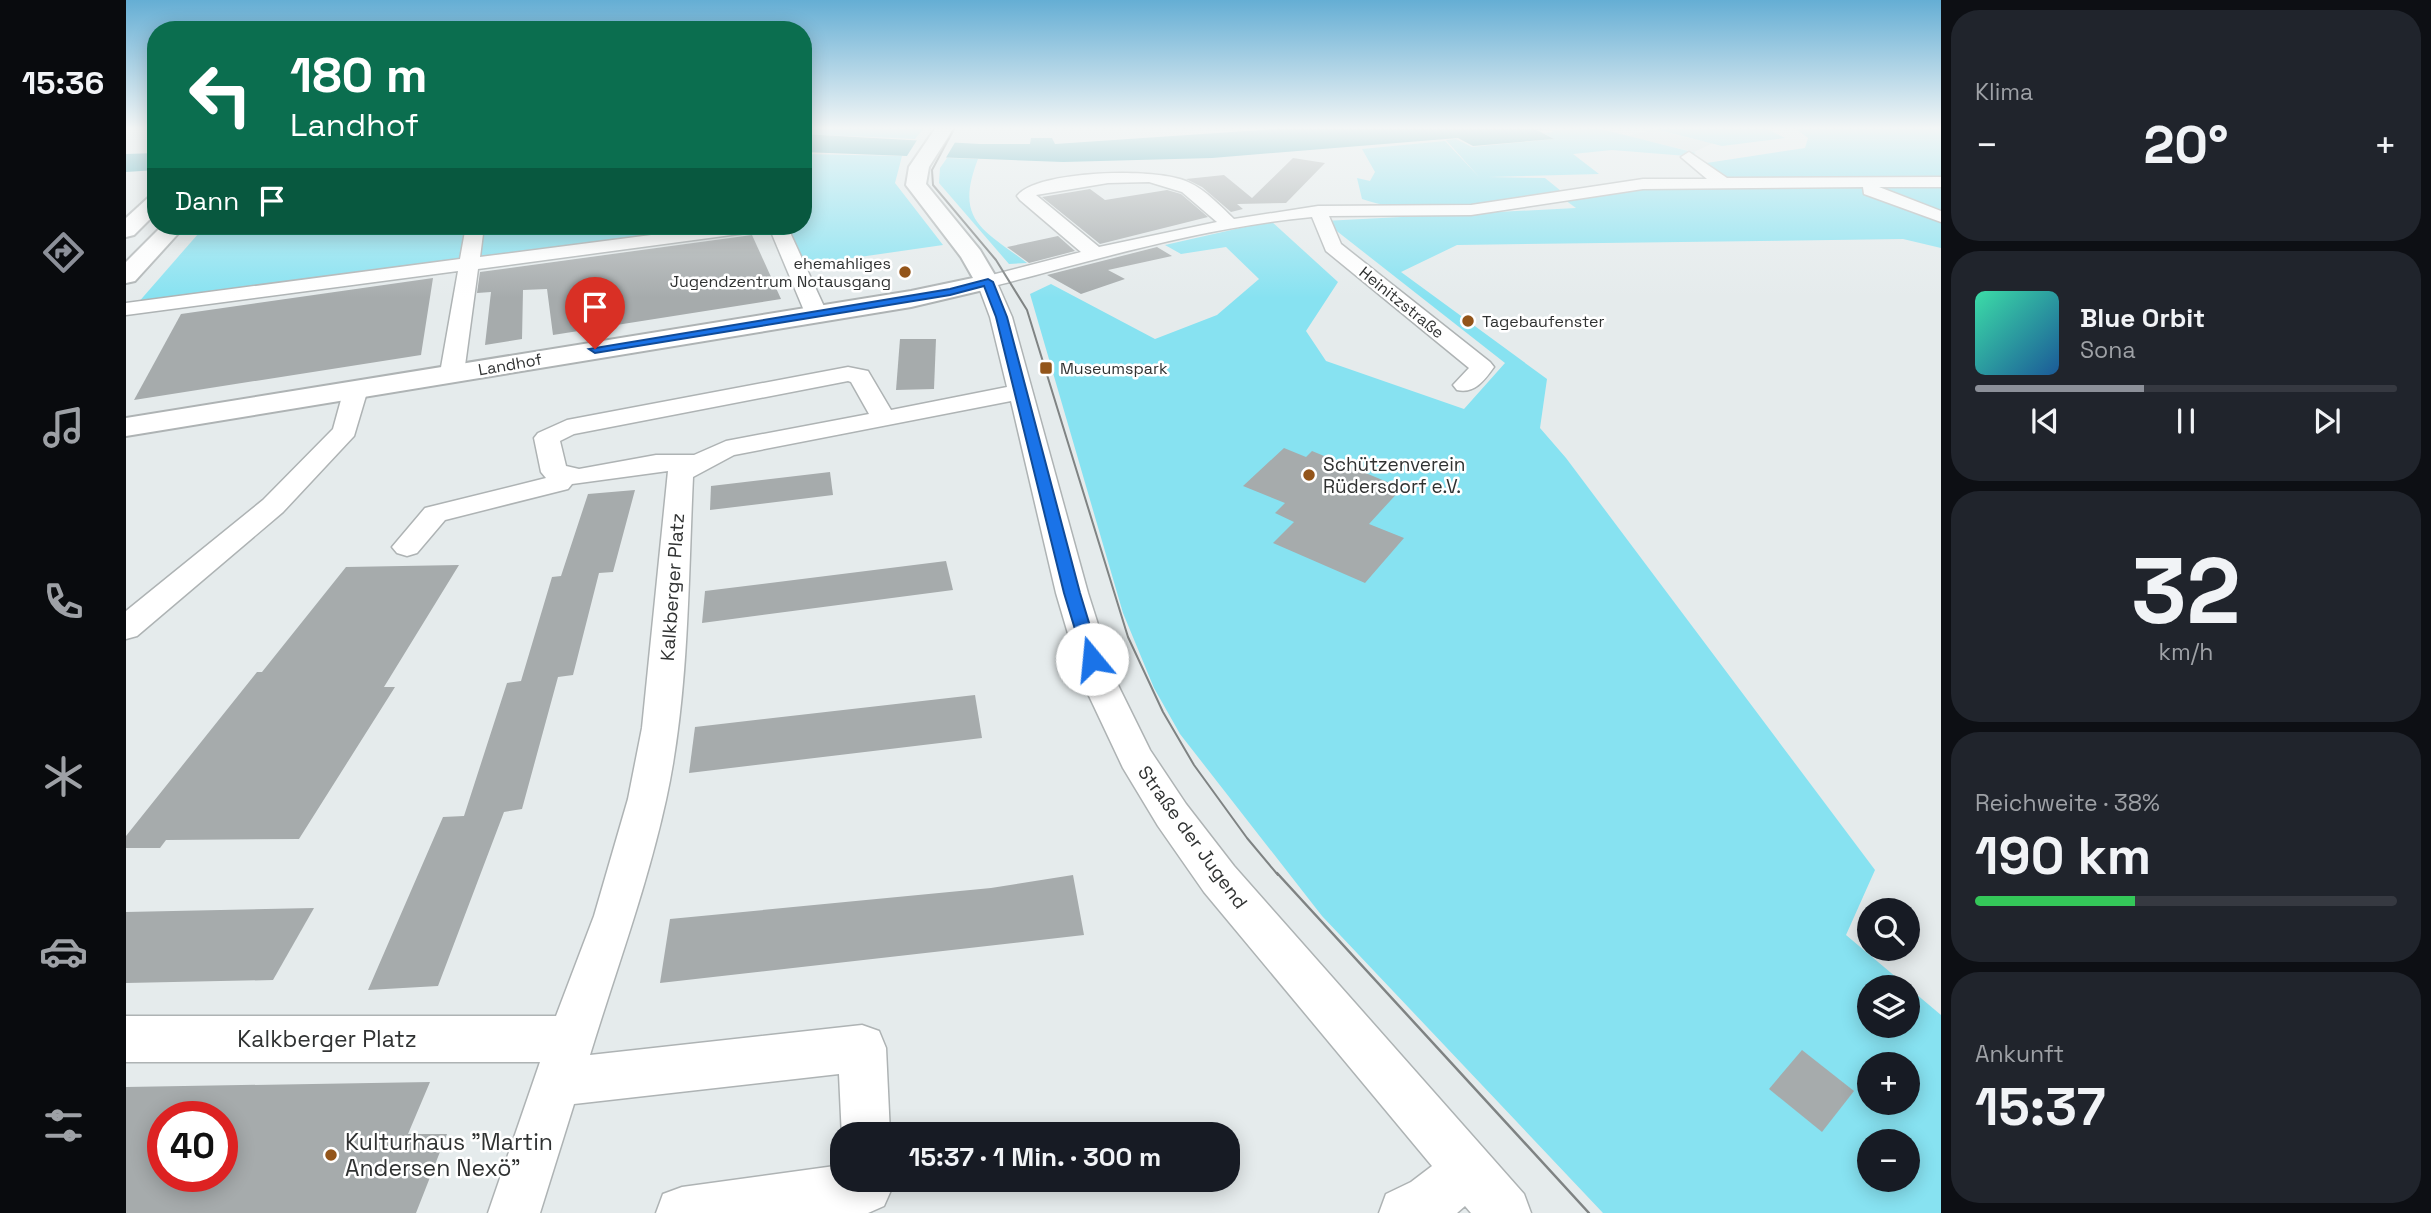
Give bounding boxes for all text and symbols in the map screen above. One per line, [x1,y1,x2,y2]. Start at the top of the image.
text: 180 m [290,44,428,106]
icon: left [175,49,266,140]
text: 15:36 [22,63,104,103]
text: Klima [1975,77,2033,107]
text: Landhof [290,105,419,145]
text: 20° [2143,112,2229,178]
text: − [1975,121,1999,169]
text: + [2373,121,2397,169]
icon: arrive [253,182,291,220]
text: Dann [175,184,239,218]
icon: directions [39,228,88,277]
place label: ehemahliges Jugendzentrum Notausgang [670,253,891,292]
street label: Heinitzstraße [1355,262,1448,343]
marker: ehemahliges Jugendzentrum Notausgang [897,264,913,280]
pin [565,277,625,349]
icon: arrive [576,288,614,326]
text: Blue Orbit [2080,301,2205,335]
place label: Tagebaufenster [1482,311,1605,332]
marker: Tagebaufenster [1460,313,1476,329]
text: Sona [2080,335,2136,365]
street label: Landhof [476,349,544,380]
place label: Museumspark [1060,358,1168,379]
marker: Museumspark [1038,360,1054,376]
icon: previous [2026,402,2064,440]
icon: pause [2167,402,2205,440]
icon: next [2308,402,2346,440]
icon: music [39,403,88,452]
place label: Schützenverein Rüdersdorf e.V. [1323,452,1465,499]
marker: Schützenverein Rüdersdorf e.V. [1301,467,1317,483]
street label: Kalkberger Platz [655,512,690,662]
text: 32 [2131,533,2241,650]
icon: phone [39,577,88,626]
position arrow [1055,622,1129,696]
text: km/h [2159,637,2213,667]
icon: climate [39,752,88,801]
street label: Straße der Jugend [1132,761,1253,914]
text: Reichweite · 38% [1975,788,2160,818]
text: 190 km [1975,823,2151,889]
map controls [1857,898,1920,1192]
button: search [1857,898,1920,961]
icon: car [39,927,88,976]
button: layers [1857,975,1920,1038]
street label: Kalkberger Platz [237,1024,417,1054]
text: Ankunft [1975,1039,2064,1069]
button: + [1857,1052,1920,1115]
text: 15:37 [1975,1074,2106,1140]
icon: filters [39,1101,88,1150]
speed limit sign: 40 [147,1101,238,1192]
place label: Kulturhaus "Martin Andersen Nexö" [345,1127,553,1183]
button: − [1857,1129,1920,1192]
text: 15:37 · 1 Min. · 300 m [909,1140,1161,1174]
marker: Kulturhaus "Martin Andersen Nexö" [323,1147,339,1163]

